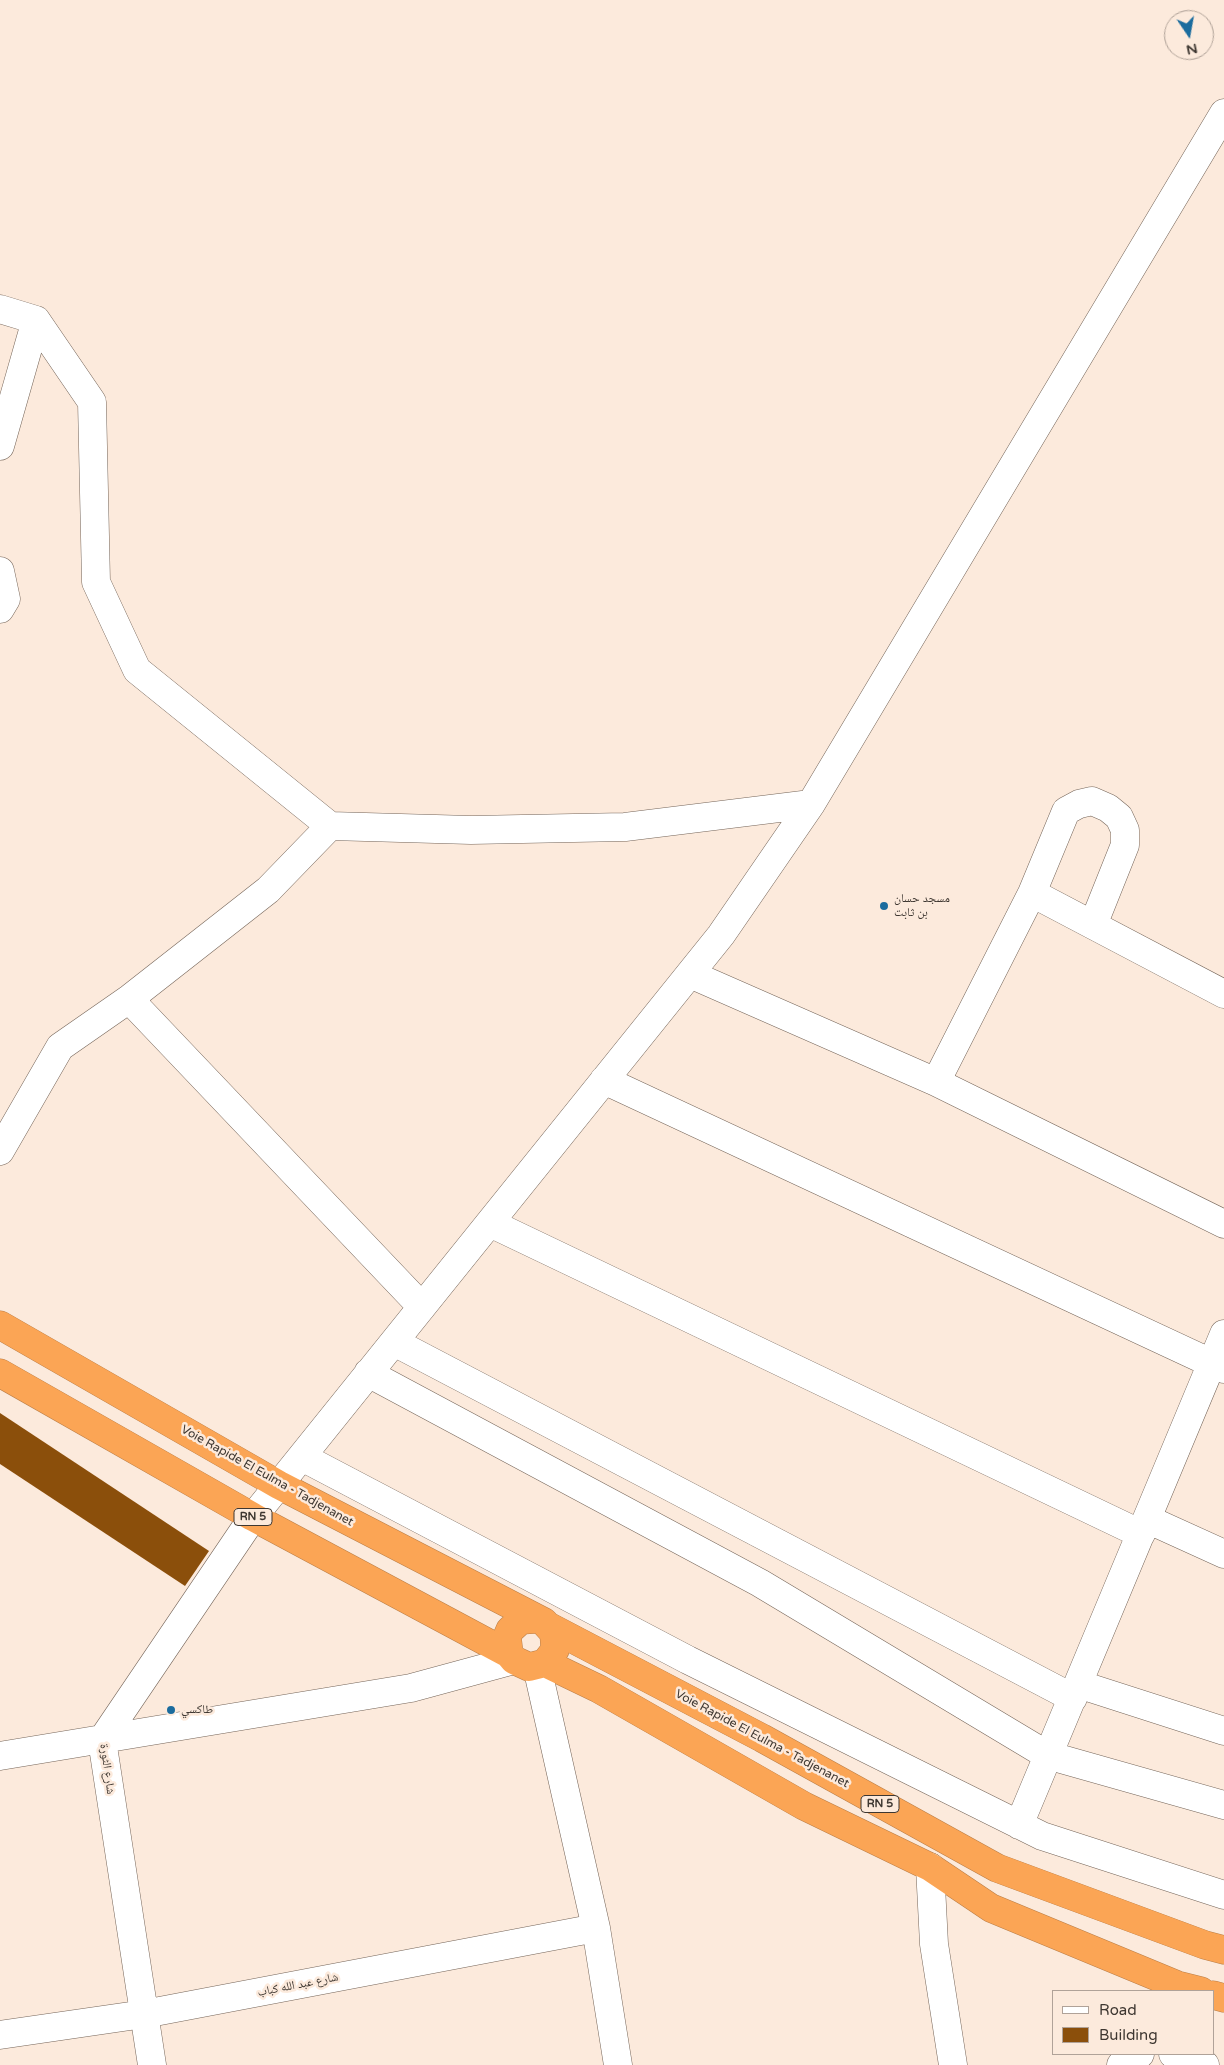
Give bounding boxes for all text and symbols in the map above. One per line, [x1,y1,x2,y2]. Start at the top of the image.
north arrow [1164,10,1214,60]
text: N [1185,40,1199,59]
place label: مسجد حسان بن ثابت [894,892,950,920]
marker: مسجد حسان بن ثابت [878,900,890,912]
street label: Voie Rapide El Eulma - Tadjenanet [178,1422,356,1530]
road number: RN 5 [234,1508,272,1525]
street label: Voie Rapide El Eulma - Tadjenanet [673,1687,851,1791]
place label: طاكسي [181,1703,213,1717]
marker: طاكسي [165,1704,177,1716]
street label: شارع الثورة [96,1743,118,1795]
road number: RN 5 [861,1796,899,1812]
street label: شارع عبد الله كباب [256,1970,340,2000]
legend [1052,1990,1214,2055]
text: Road [1099,2001,1137,2019]
text: Building [1099,2026,1158,2044]

